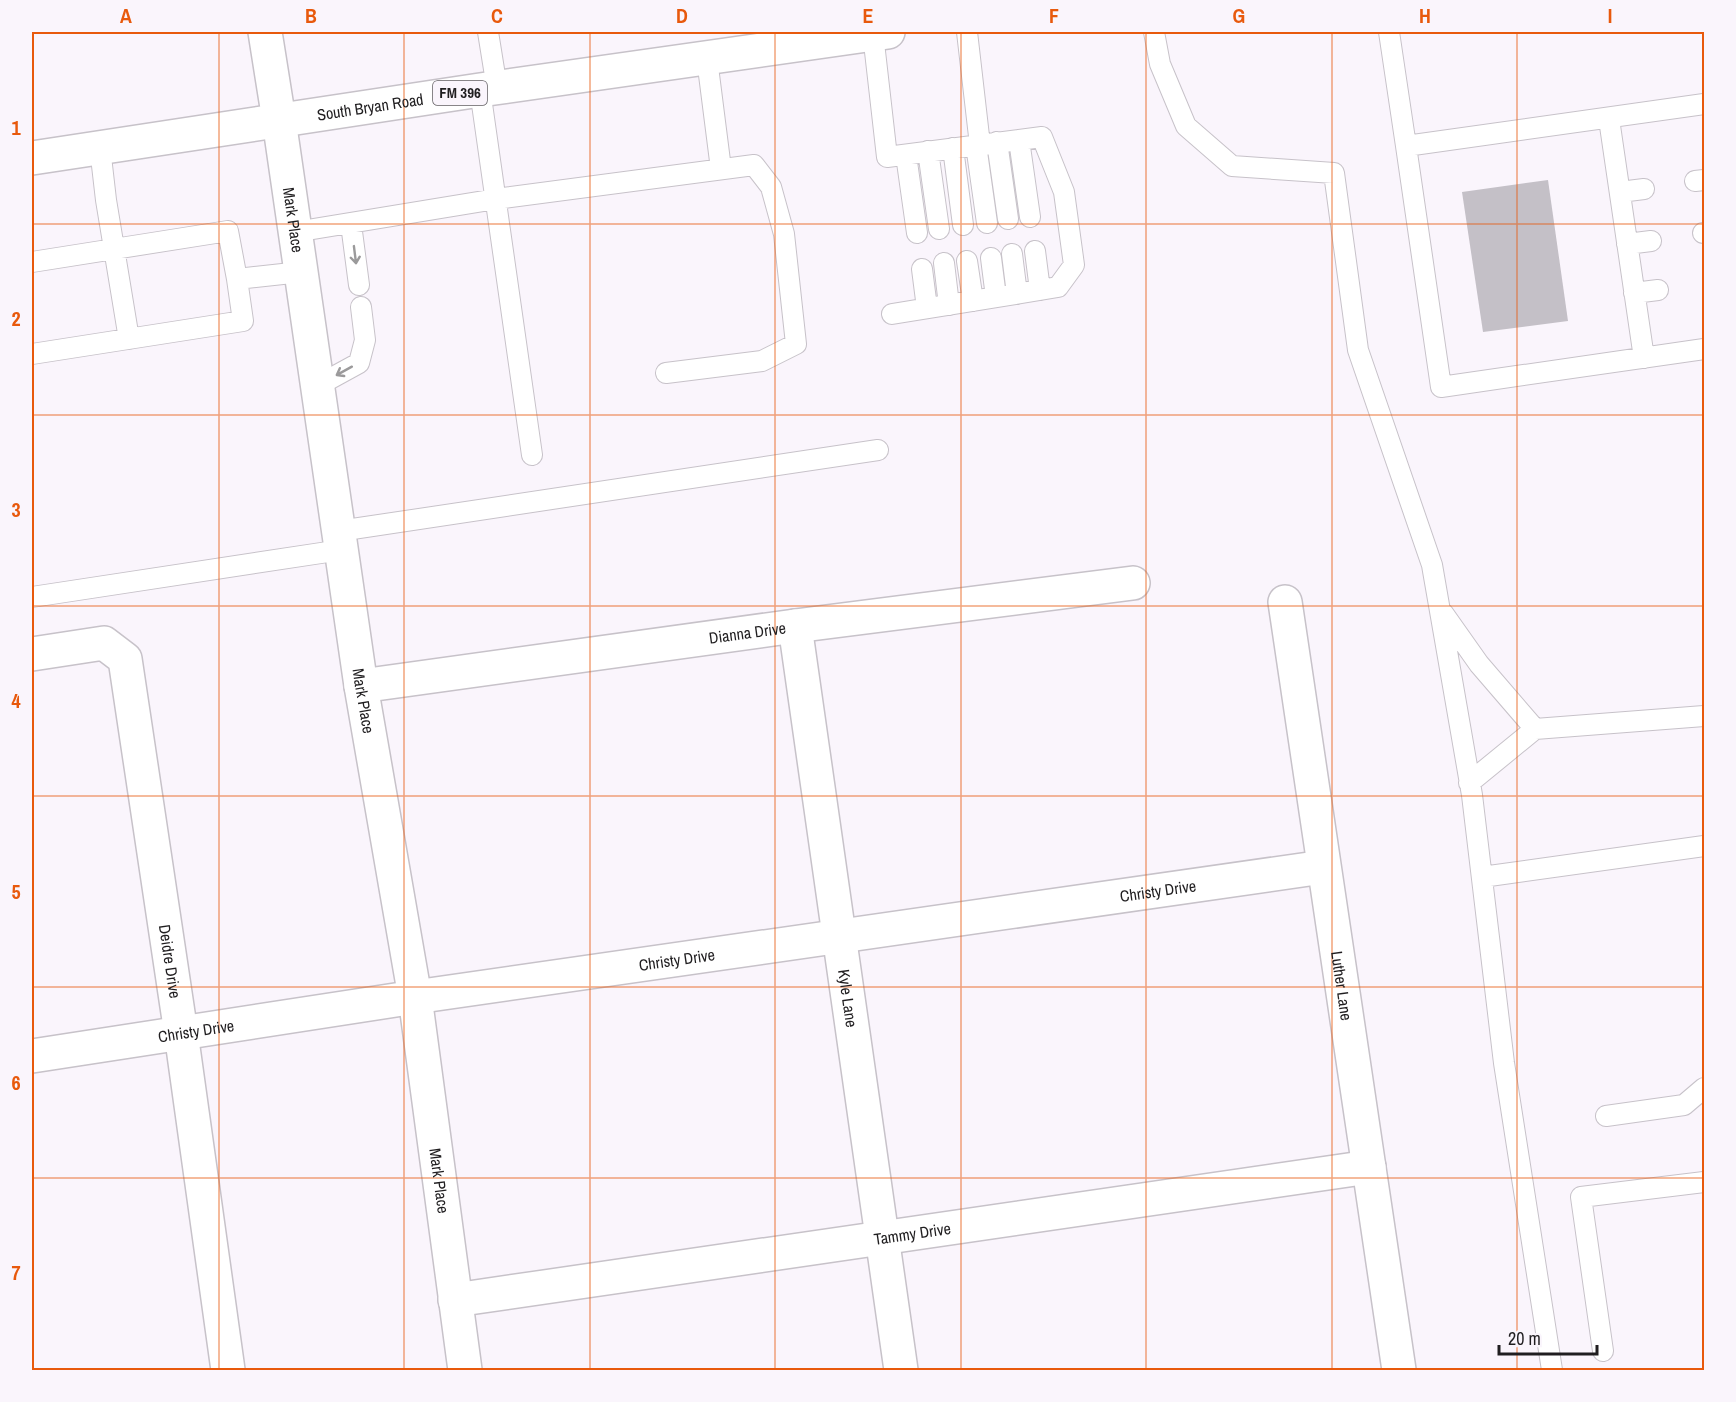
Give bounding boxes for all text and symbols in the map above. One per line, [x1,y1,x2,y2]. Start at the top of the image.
text: A [120,2,132,29]
text: B [305,2,317,29]
text: C [491,2,503,29]
text: D [676,2,688,29]
text: E [863,2,874,29]
text: F [1049,2,1059,29]
text: G [1233,2,1245,29]
text: H [1419,2,1431,29]
text: I [1608,2,1612,29]
road number: FM 396 [433,81,487,105]
street label: South Bryan Road [315,88,425,126]
text: 1 [11,114,21,141]
street label: Mark Place [278,186,309,254]
one-way arrow [350,244,361,264]
text: 2 [11,305,21,332]
one-way arrow [336,366,354,377]
text: 3 [11,496,21,523]
street label: Dianna Drive [708,616,787,649]
street label: Mark Place [348,667,380,735]
text: 4 [11,687,21,714]
street label: Christy Drive [1118,874,1197,907]
text: 5 [11,878,21,905]
street label: Deidre Drive [154,923,187,1000]
street label: Christy Drive [637,943,716,976]
street label: Luther Lane [1326,950,1358,1022]
street label: Kyle Lane [833,968,863,1029]
street label: Christy Drive [157,1014,236,1047]
text: 6 [11,1069,21,1096]
street label: Mark Place [424,1147,455,1215]
street label: Tammy Drive [872,1217,952,1250]
text: 7 [11,1259,21,1286]
scale bar [1499,1318,1596,1356]
text: 20 m [1508,1326,1541,1351]

